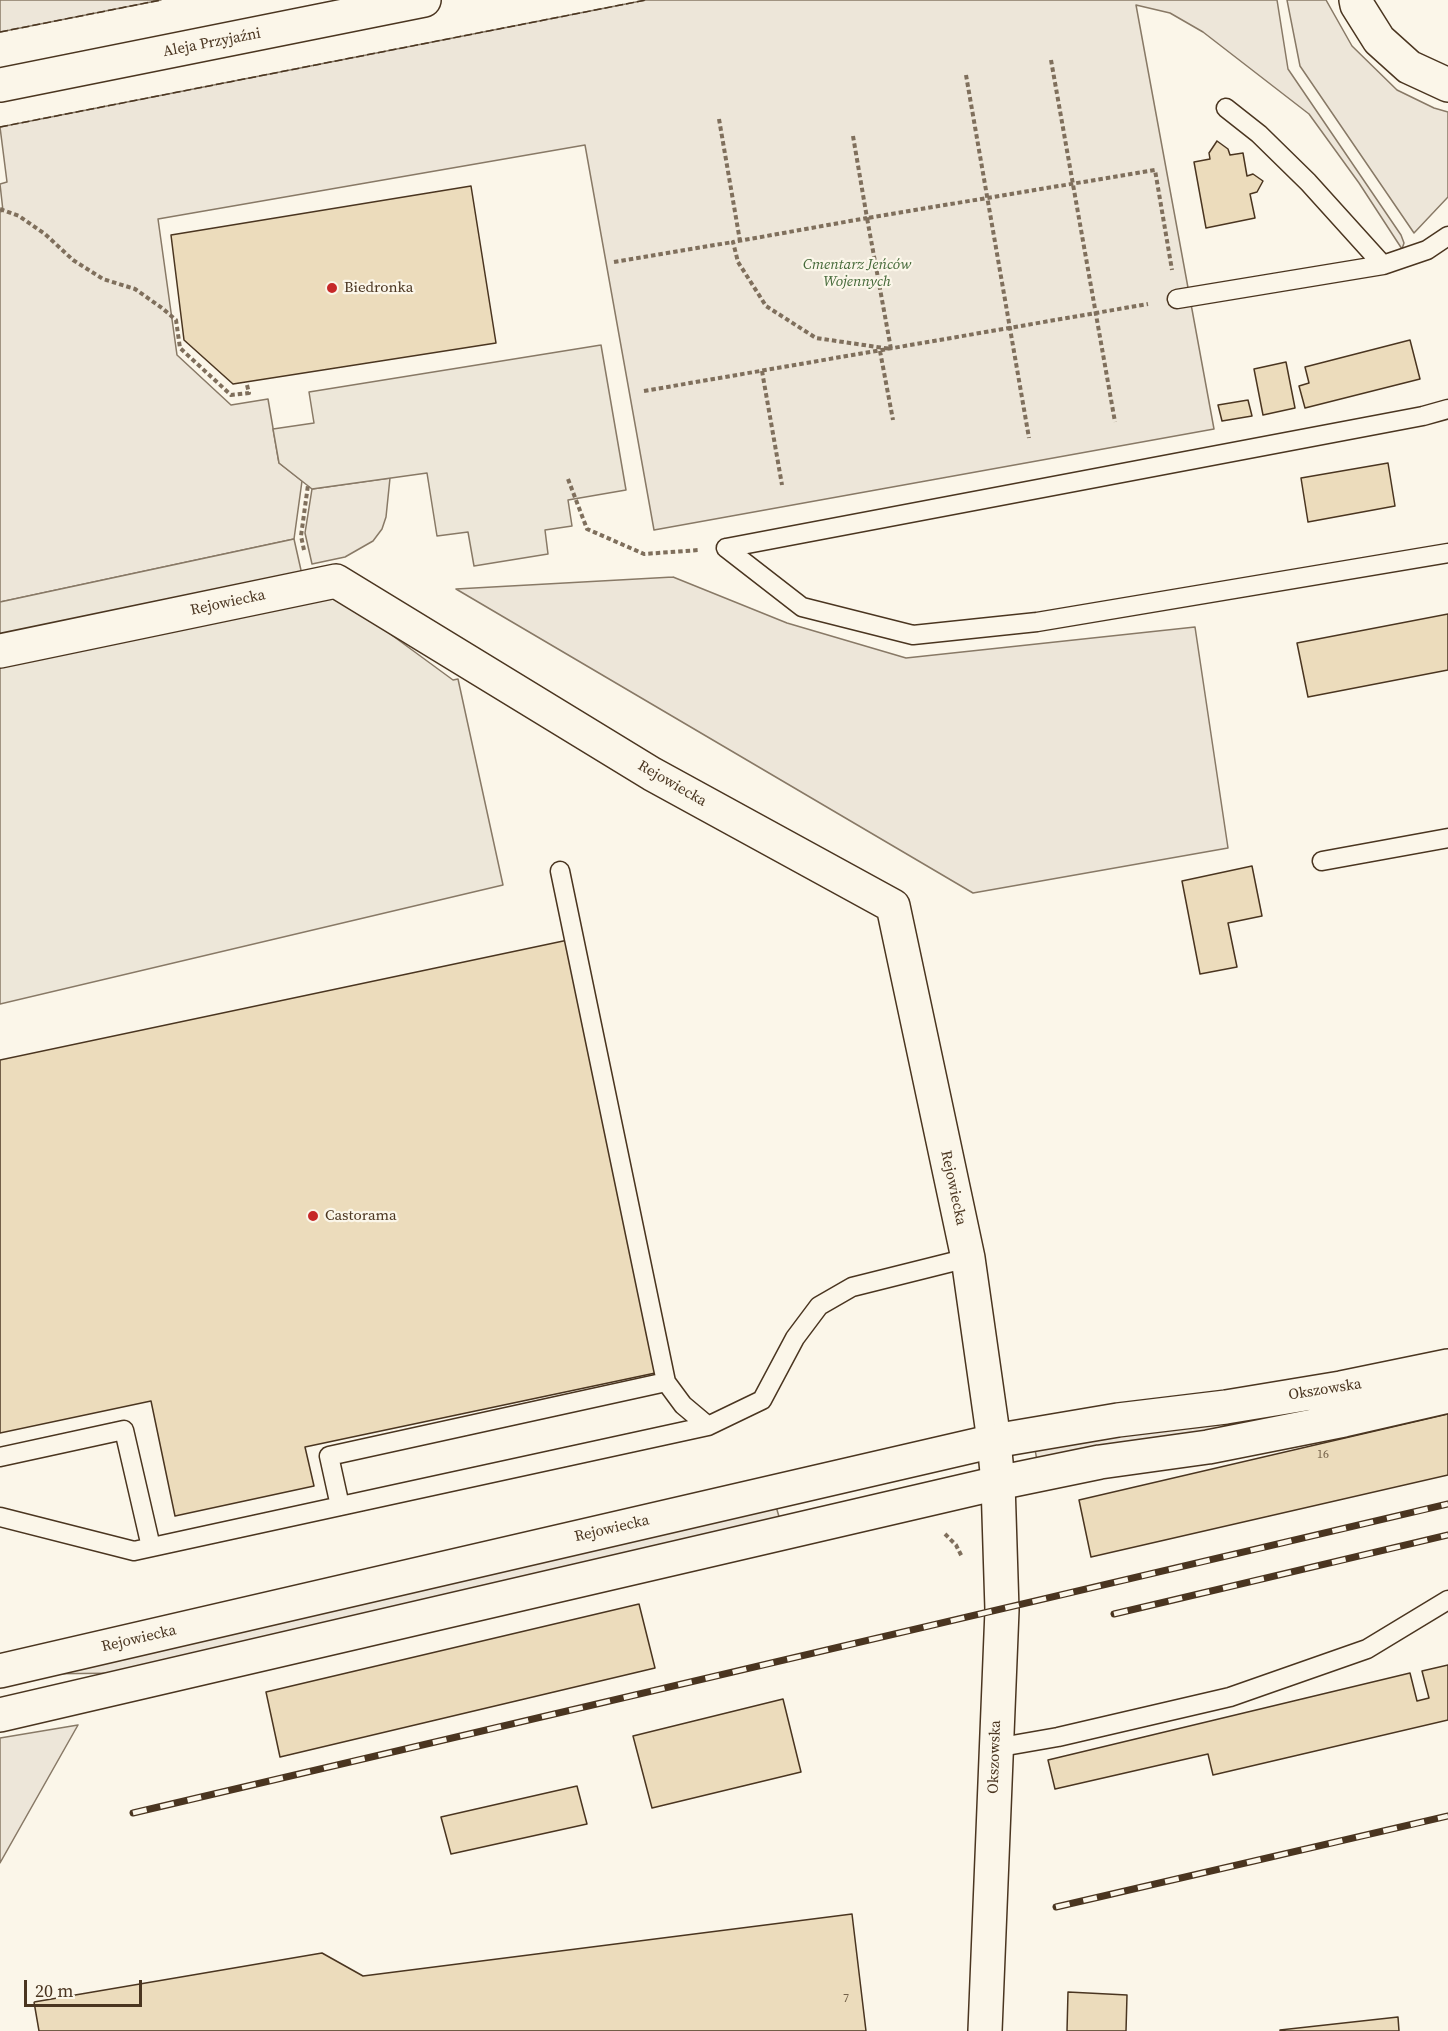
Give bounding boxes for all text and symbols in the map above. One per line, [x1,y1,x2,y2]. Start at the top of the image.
street label: Aleja Przyjaźni [162,25,262,61]
park label: Cmentarz Jeńców Wojennych [803,256,911,291]
place label: Biedronka [344,279,413,297]
marker: Biedronka [325,281,339,295]
street label: Rejowiecka [189,586,267,620]
street label: Rejowiecka [634,757,710,811]
street label: Rejowiecka [936,1149,970,1227]
place label: Castorama [325,1207,397,1225]
marker: Castorama [306,1209,320,1223]
street label: Okszowska [1287,1375,1363,1405]
house number: 16 [1317,1448,1329,1462]
street label: Rejowiecka [573,1512,651,1546]
street label: Rejowiecka [100,1622,178,1656]
street label: Okszowska [985,1720,1005,1794]
scale bar [27,1968,146,2006]
text: 20 m [35,1978,73,2003]
house number: 7 [843,1992,849,2006]

